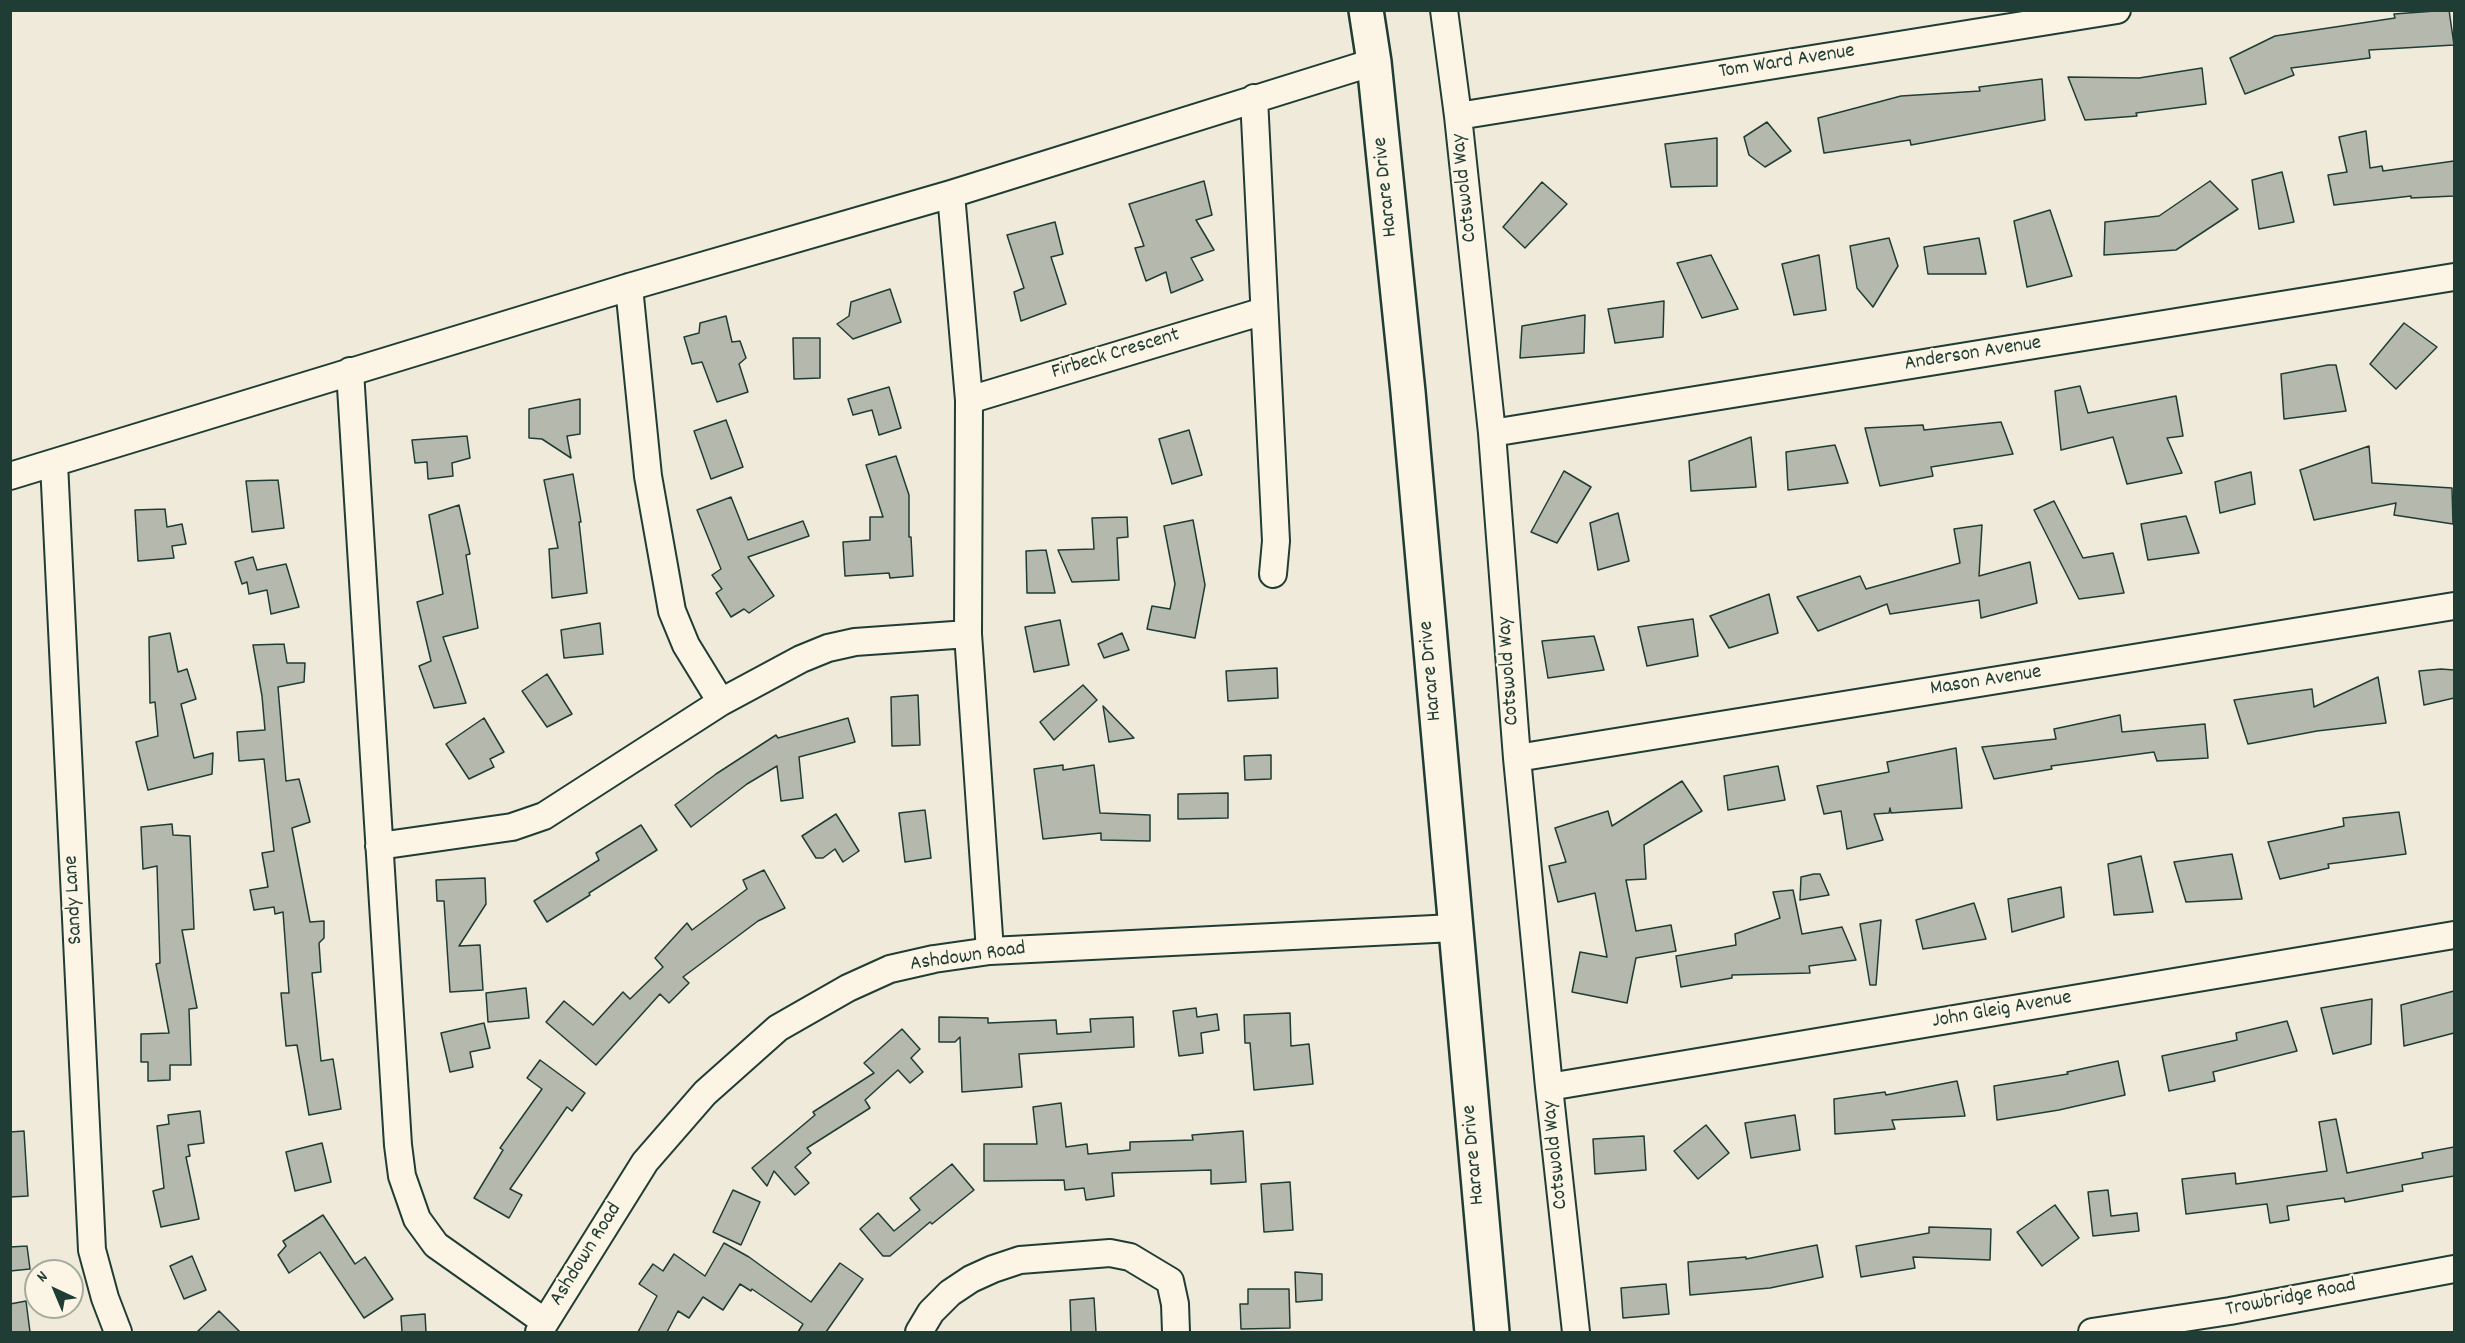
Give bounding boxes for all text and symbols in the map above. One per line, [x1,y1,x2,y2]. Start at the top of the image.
street label: Tom Ward Avenue [1717,40,1857,86]
street label: Cotswold Way [1448,132,1484,244]
street label: Harare Drive [1369,136,1405,238]
street label: Firbeck Crescent [1049,324,1183,386]
street label: Anderson Avenue [1903,332,2043,378]
street label: Cotswold Way [1494,616,1526,726]
street label: Harare Drive [1415,620,1449,722]
street label: Mason Avenue [1929,661,2043,703]
street label: Sandy Lane [60,855,90,945]
street label: Ashdown Road [909,937,1027,979]
street label: John Gleig Avenue [1930,986,2074,1036]
street label: Cotswold Way [1539,1099,1575,1211]
street label: Harare Drive [1458,1104,1492,1206]
street label: Ashdown Road [545,1199,629,1311]
north arrow [24,1259,84,1319]
text: N [32,1266,53,1288]
street label: Trowbridge Road [2224,1274,2358,1324]

